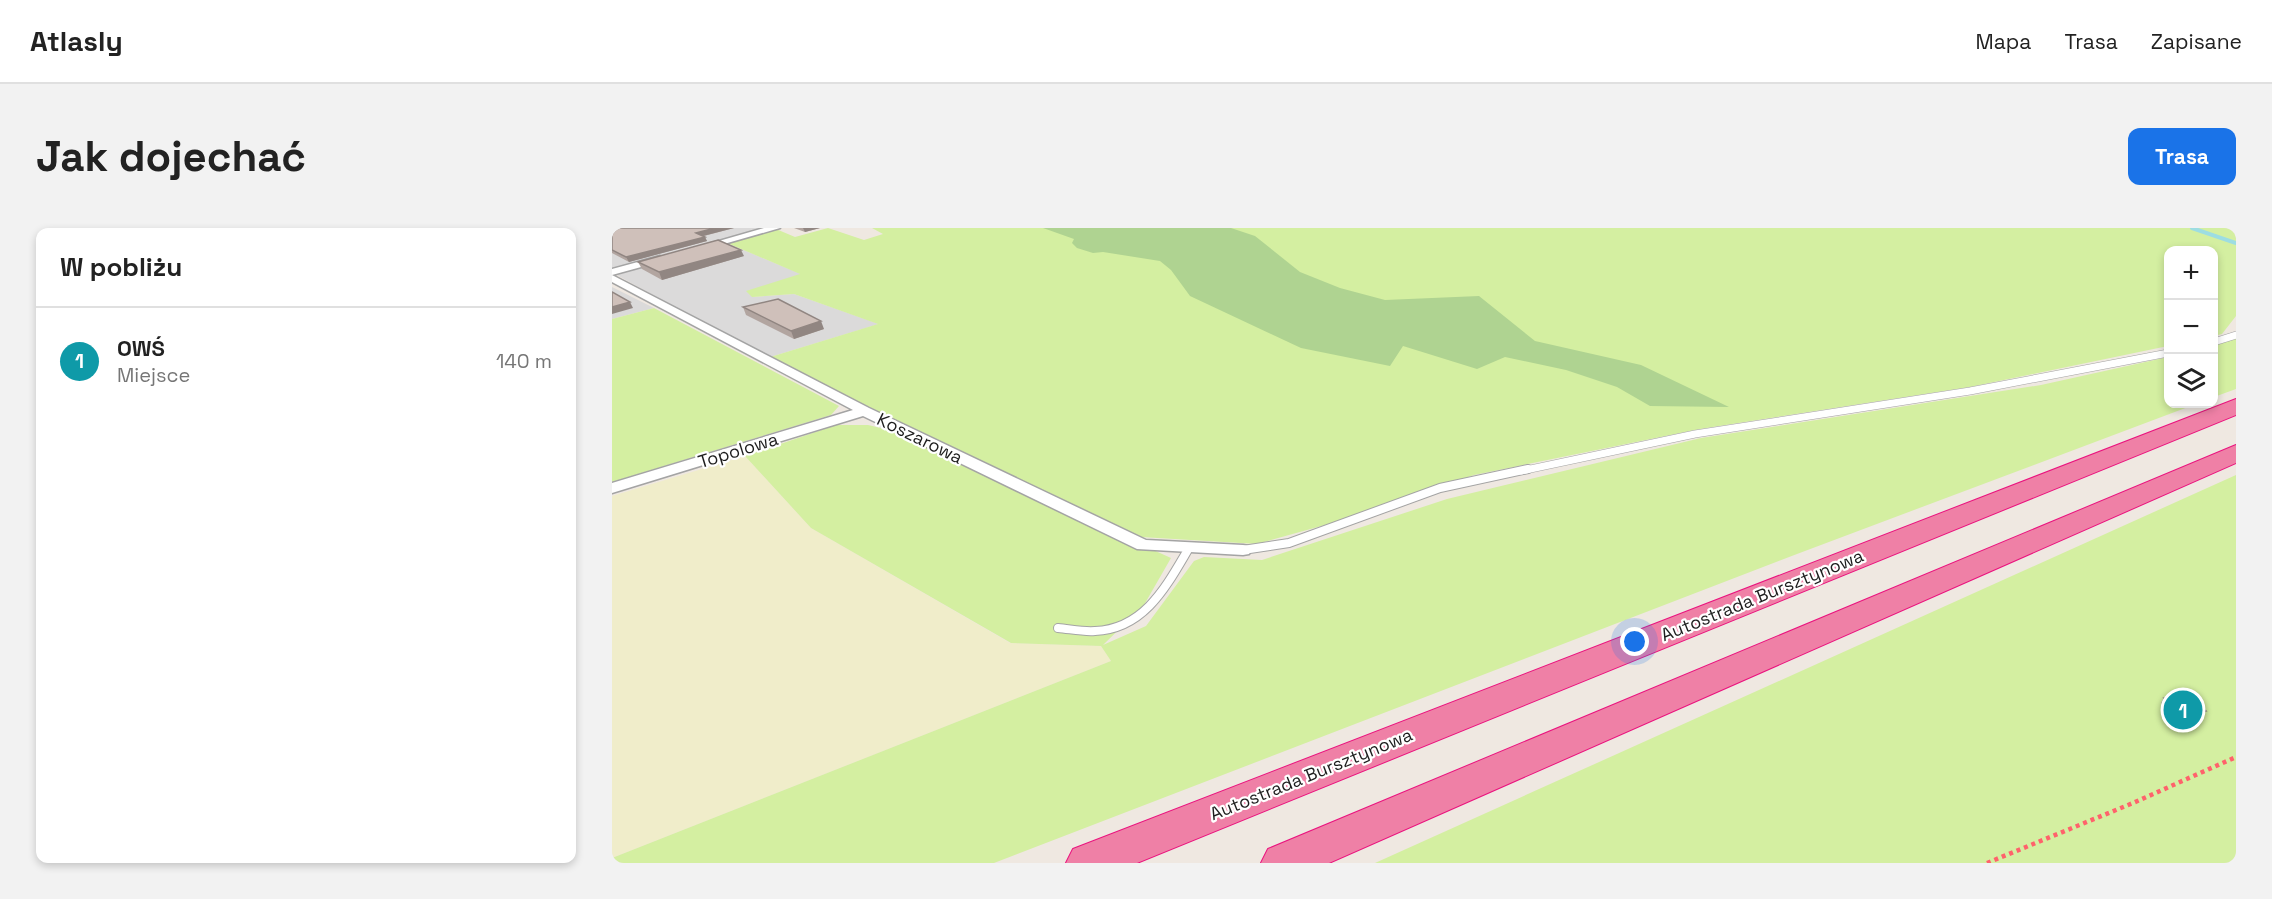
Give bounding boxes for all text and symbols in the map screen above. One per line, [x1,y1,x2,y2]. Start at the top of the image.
text: Atlasly [30,23,123,59]
text: Mapa [1976,28,2031,55]
text: Trasa [2064,28,2118,55]
text: Zapisane [2151,28,2242,55]
button: Trasa [2128,128,2236,185]
text: Jak dojechać [36,130,306,183]
map controls [2164,246,2218,408]
button: + [2164,246,2218,300]
text: W pobliżu [60,250,182,284]
button: − [2164,300,2218,354]
text: OWŚ [117,334,165,362]
text: 1 [75,348,84,374]
text: 140 m [496,348,552,374]
button: layers [2164,354,2218,408]
text: Miejsce [117,362,190,388]
street label: Koszarowa [873,407,967,469]
street label: Topolowa [695,427,781,473]
street label: Autostrada Bursztynowa [1657,544,1867,646]
your location [1620,627,1649,656]
pin: 1 [2164,688,2202,732]
street label: Autostrada Bursztynowa [1206,723,1416,825]

